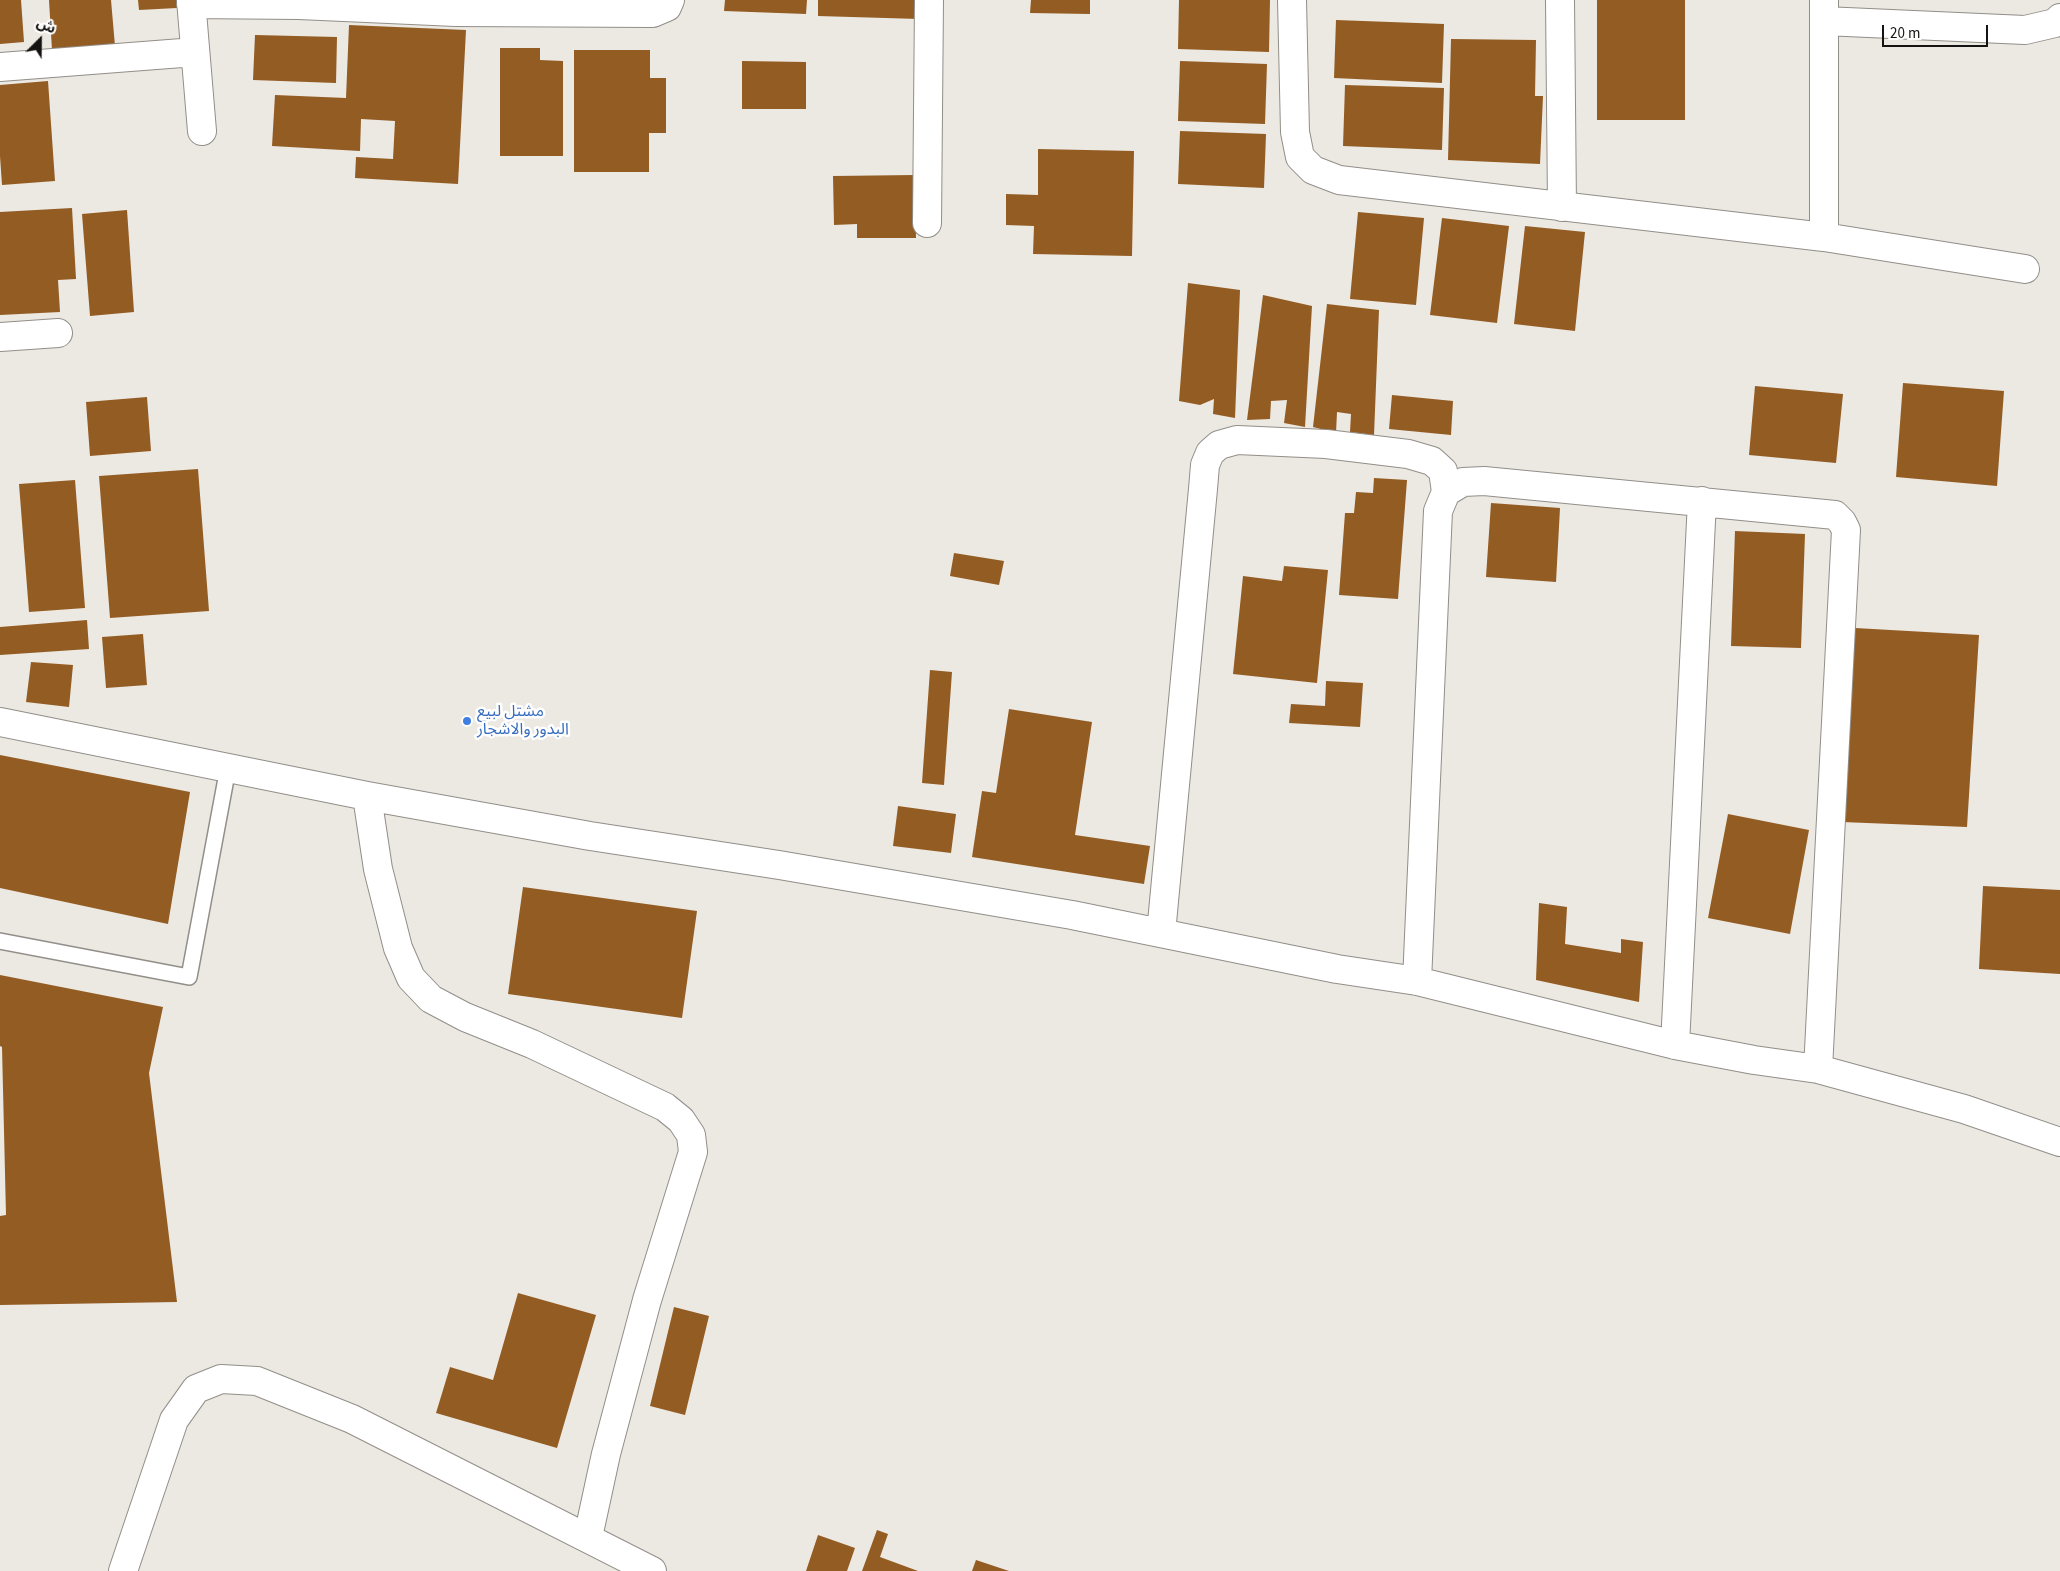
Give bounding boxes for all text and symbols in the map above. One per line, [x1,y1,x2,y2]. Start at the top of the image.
text: ش [33,13,59,39]
north arrow [15,15,65,65]
scale bar [1885,15,1991,47]
text: 20 m [1890,23,1920,44]
place label: مشتل لبيع البدور والاشجار [477,702,569,740]
marker: مشتل لبيع البدور والاشجار [461,715,473,727]

